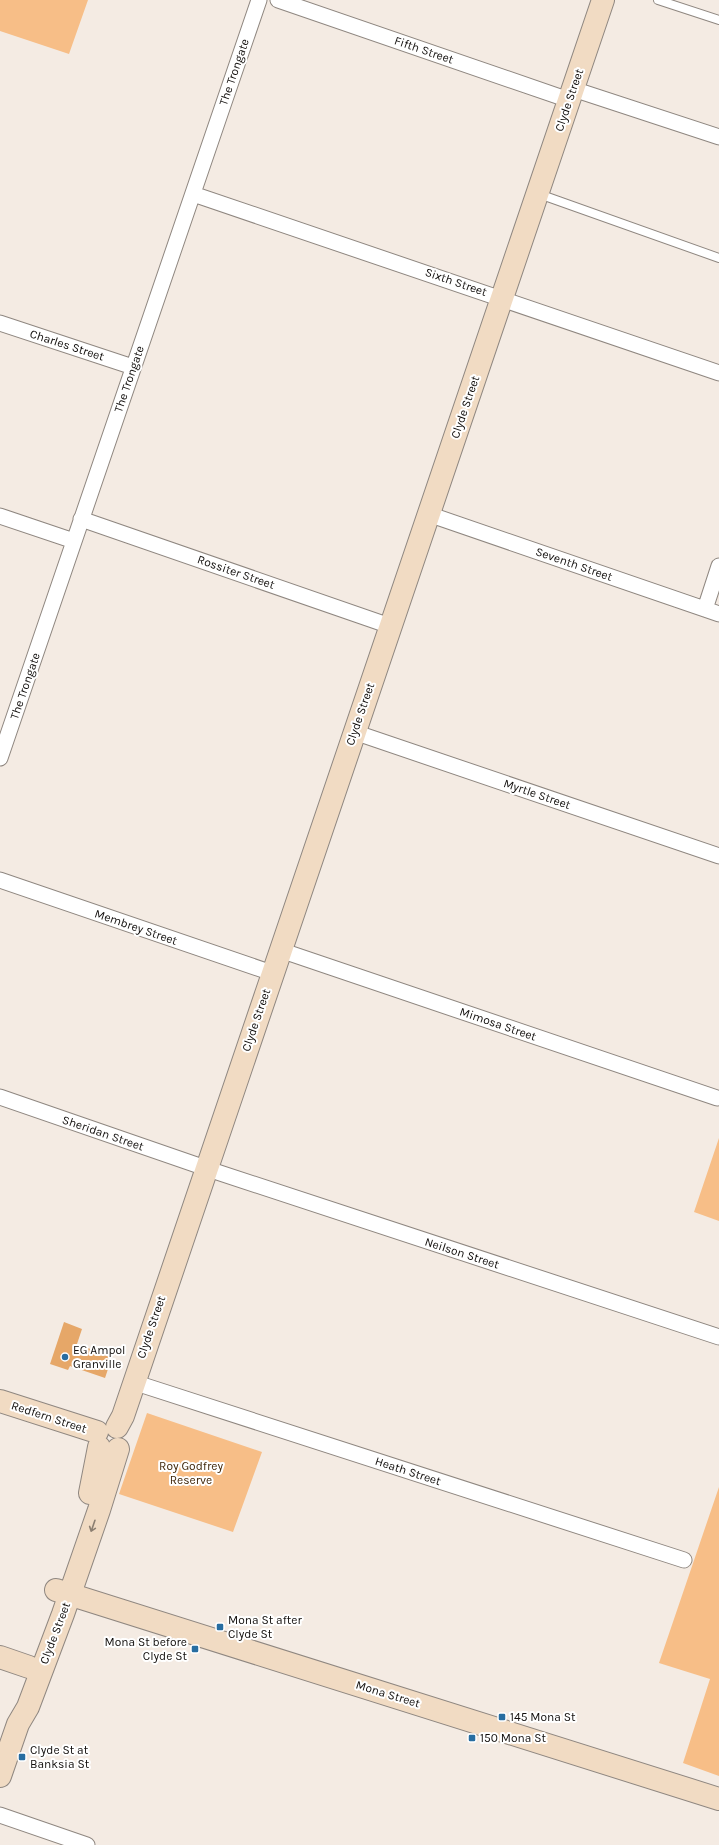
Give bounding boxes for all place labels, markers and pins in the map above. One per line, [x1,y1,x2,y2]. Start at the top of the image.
place label: EG Ampol Granville [73,1343,125,1371]
marker: EG Ampol Granville [60,1352,70,1362]
place label: Mona St after Clyde St [228,1613,302,1641]
marker: Mona St after Clyde St [215,1622,225,1632]
place label: Mona St before Clyde St [105,1635,187,1663]
marker: Mona St before Clyde St [190,1644,200,1654]
place label: 145 Mona St [510,1710,576,1724]
marker: 145 Mona St [497,1712,507,1722]
place label: 150 Mona St [480,1731,546,1745]
marker: 150 Mona St [467,1733,477,1743]
place label: Clyde St at Banksia St [30,1743,90,1771]
marker: Clyde St at Banksia St [17,1752,27,1762]

